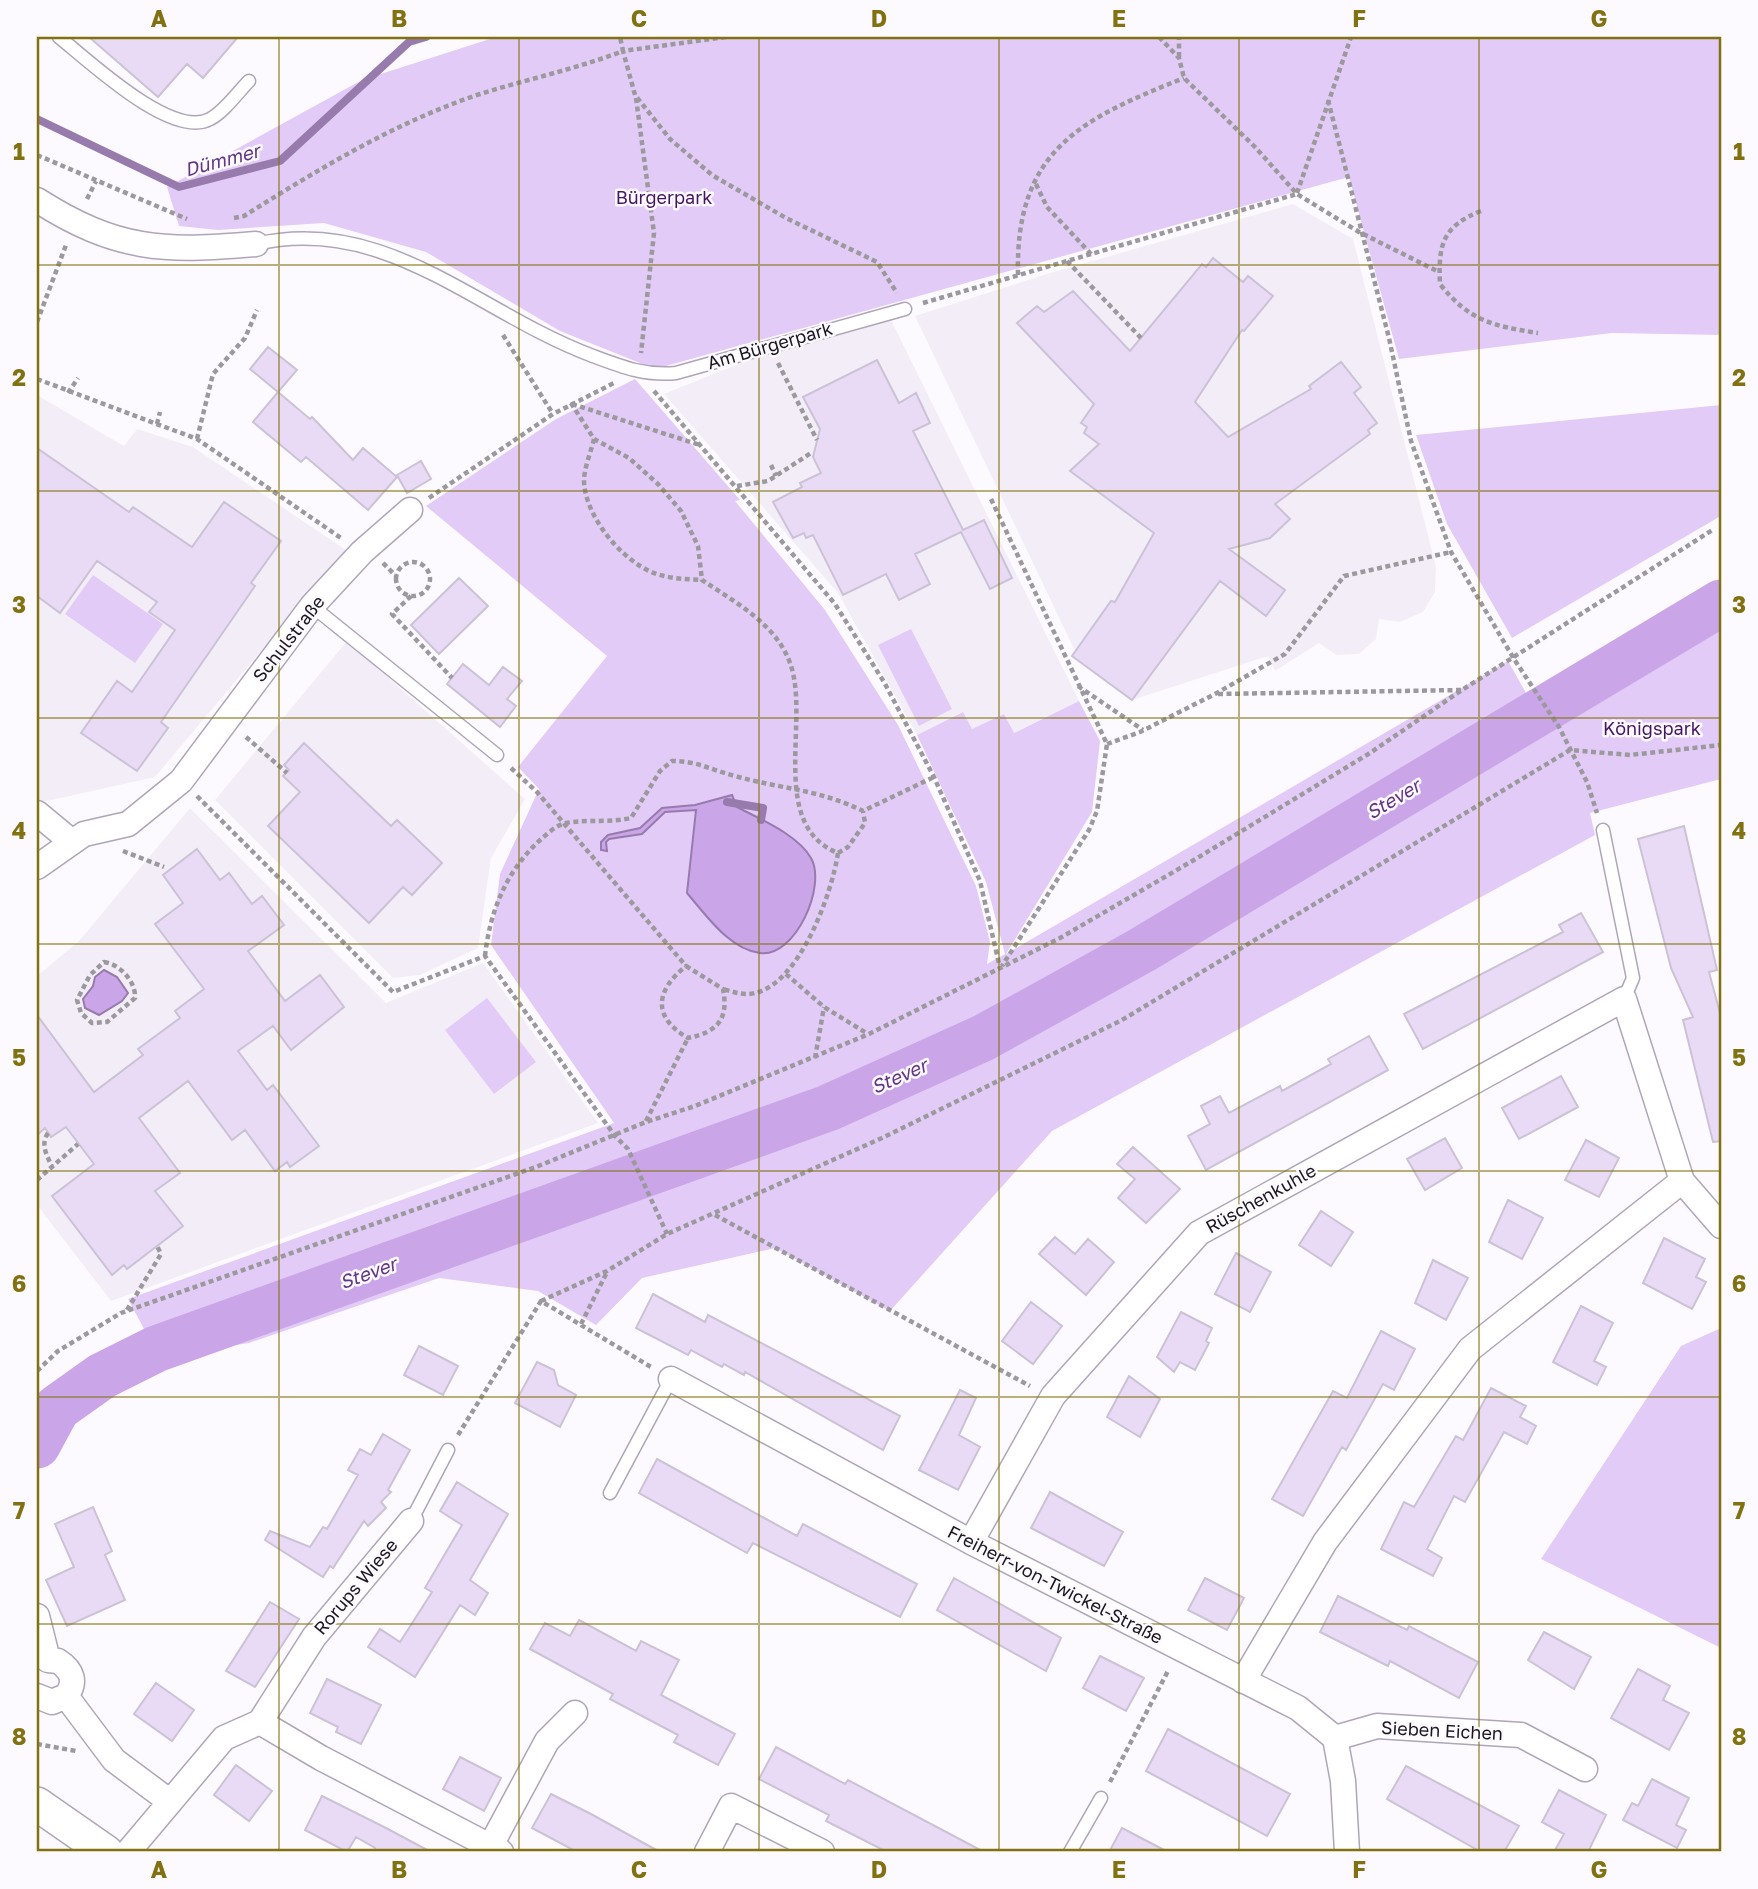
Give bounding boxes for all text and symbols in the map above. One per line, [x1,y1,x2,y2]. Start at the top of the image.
text: A [151,4,168,32]
text: B [391,4,407,32]
text: C [631,4,647,32]
text: D [871,4,887,32]
text: E [1112,4,1126,32]
text: F [1352,4,1366,32]
text: G [1591,4,1607,32]
text: 1 [13,137,25,165]
text: 1 [1733,137,1745,165]
water label: Dümmer [182,138,264,181]
park label: Bürgerpark [616,186,712,208]
street label: Am Bürgerpark [705,317,835,373]
text: 2 [12,363,26,391]
text: 2 [1732,363,1746,391]
text: 3 [12,590,26,618]
text: 3 [1732,590,1746,618]
street label: Schulstraße [248,591,329,686]
park label: Königspark [1603,717,1701,739]
water label: Stever [1362,772,1426,824]
text: 4 [12,816,26,844]
text: 4 [1732,816,1746,844]
text: 5 [12,1043,26,1071]
text: 5 [1732,1043,1746,1071]
water label: Stever [867,1052,933,1098]
street label: Rüschenkuhle [1201,1159,1320,1238]
water label: Stever [336,1251,402,1293]
text: 6 [12,1269,26,1297]
text: 6 [1732,1269,1746,1297]
text: 7 [13,1496,25,1524]
text: 7 [1733,1496,1745,1524]
street label: Freiherr-von-Twickel-Straße [944,1520,1167,1648]
street label: Rorups Wiese [309,1534,402,1639]
street label: Sieben Eichen [1381,1716,1504,1744]
text: 8 [12,1722,26,1750]
text: 8 [1732,1722,1746,1750]
text: A [151,1855,168,1883]
text: B [391,1855,407,1883]
text: C [631,1855,647,1883]
text: D [871,1855,887,1883]
text: E [1112,1855,1126,1883]
text: F [1352,1855,1366,1883]
text: G [1591,1855,1607,1883]

